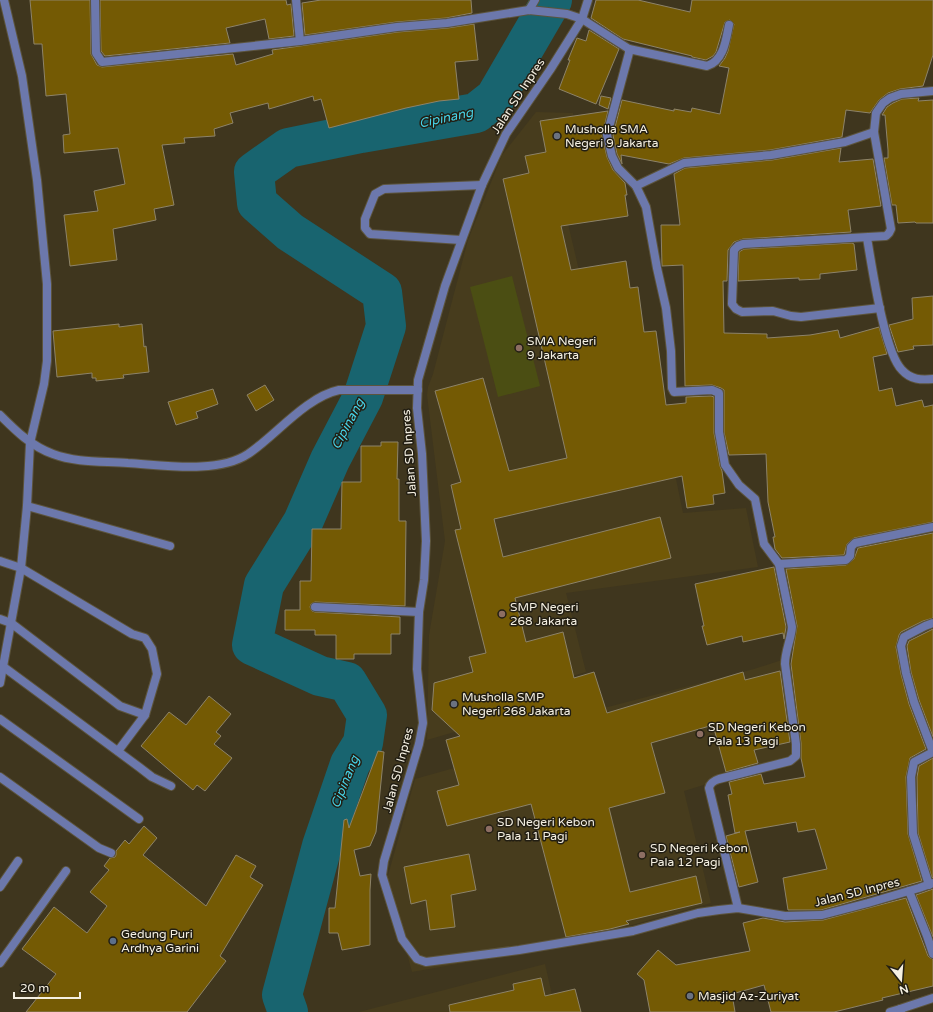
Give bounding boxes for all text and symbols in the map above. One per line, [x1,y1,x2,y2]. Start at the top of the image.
street label: Jalan SD Inpres [488,55,548,136]
water label: Cipinang [417,104,475,132]
place label: Musholla SMA Negeri 9 Jakarta [565,122,658,150]
marker: Musholla SMA Negeri 9 Jakarta [552,131,562,141]
place label: SMA Negeri 9 Jakarta [527,334,596,362]
marker: SMA Negeri 9 Jakarta [514,343,524,353]
water label: Cipinang [328,395,368,452]
street label: Jalan SD Inpres [399,409,419,497]
place label: SMP Negeri 268 Jakarta [510,600,578,628]
marker: SMP Negeri 268 Jakarta [497,609,507,619]
place label: Musholla SMP Negeri 268 Jakarta [462,690,570,718]
marker: Musholla SMP Negeri 268 Jakarta [449,699,459,709]
place label: SD Negeri Kebon Pala 13 Pagi [708,720,806,748]
street label: Jalan SD Inpres [380,726,416,814]
marker: SD Negeri Kebon Pala 13 Pagi [695,729,705,739]
water label: Cipinang [327,753,363,811]
place label: SD Negeri Kebon Pala 11 Pagi [497,815,595,843]
marker: SD Negeri Kebon Pala 11 Pagi [484,824,494,834]
place label: SD Negeri Kebon Pala 12 Pagi [650,841,748,869]
marker: SD Negeri Kebon Pala 12 Pagi [637,850,647,860]
street label: Jalan SD Inpres [813,875,901,909]
place label: Gedung Puri Ardhya Garini [121,927,199,955]
marker: Gedung Puri Ardhya Garini [108,936,118,946]
north arrow [881,960,921,1000]
scale bar [14,974,80,1000]
text: 20 m [20,981,49,995]
text: N [898,982,910,997]
place label: Masjid Az-Zuriyat [698,989,799,1003]
marker: Masjid Az-Zuriyat [685,991,695,1001]

